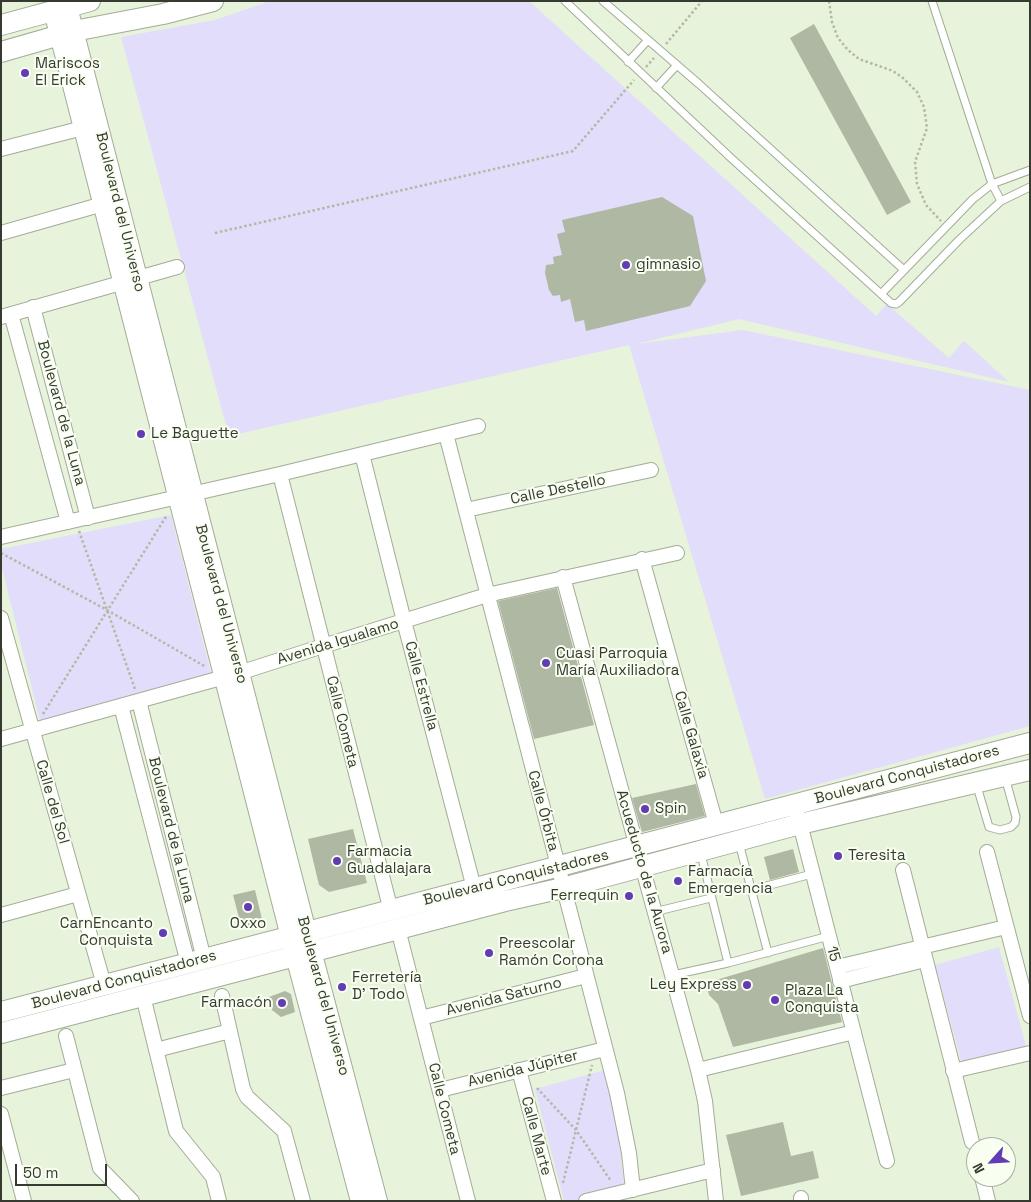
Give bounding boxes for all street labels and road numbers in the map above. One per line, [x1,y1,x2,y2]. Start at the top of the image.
street label: Boulevard del Universo [91,130,149,294]
street label: Boulevard de la Luna [33,338,89,488]
street label: Calle Destello [509,471,607,509]
street label: Boulevard del Universo [191,522,251,686]
street label: Avenida Igualamo [275,615,401,669]
street label: Calle Estrella [400,639,442,733]
street label: Calle Cometa [322,674,362,770]
street label: Calle Galaxia [670,689,712,781]
street label: Boulevard Conquistadores [813,742,1001,808]
street label: Boulevard de la Luna [144,755,198,905]
street label: Calle del Sol [31,758,73,846]
street label: Calle Órbita [524,769,562,853]
street label: Acueducto de la Aurora [612,788,676,956]
street label: Boulevard Conquistadores [421,846,611,910]
street label: Boulevard del Universo [293,914,353,1078]
street label: 15 [822,944,844,964]
street label: Boulevard Conquistadores [30,947,218,1013]
street label: Avenida Saturno [444,974,564,1020]
street label: Avenida Júpiter [466,1047,580,1091]
street label: Calle Cometa [424,1061,464,1157]
street label: Calle Marte [517,1094,555,1178]

